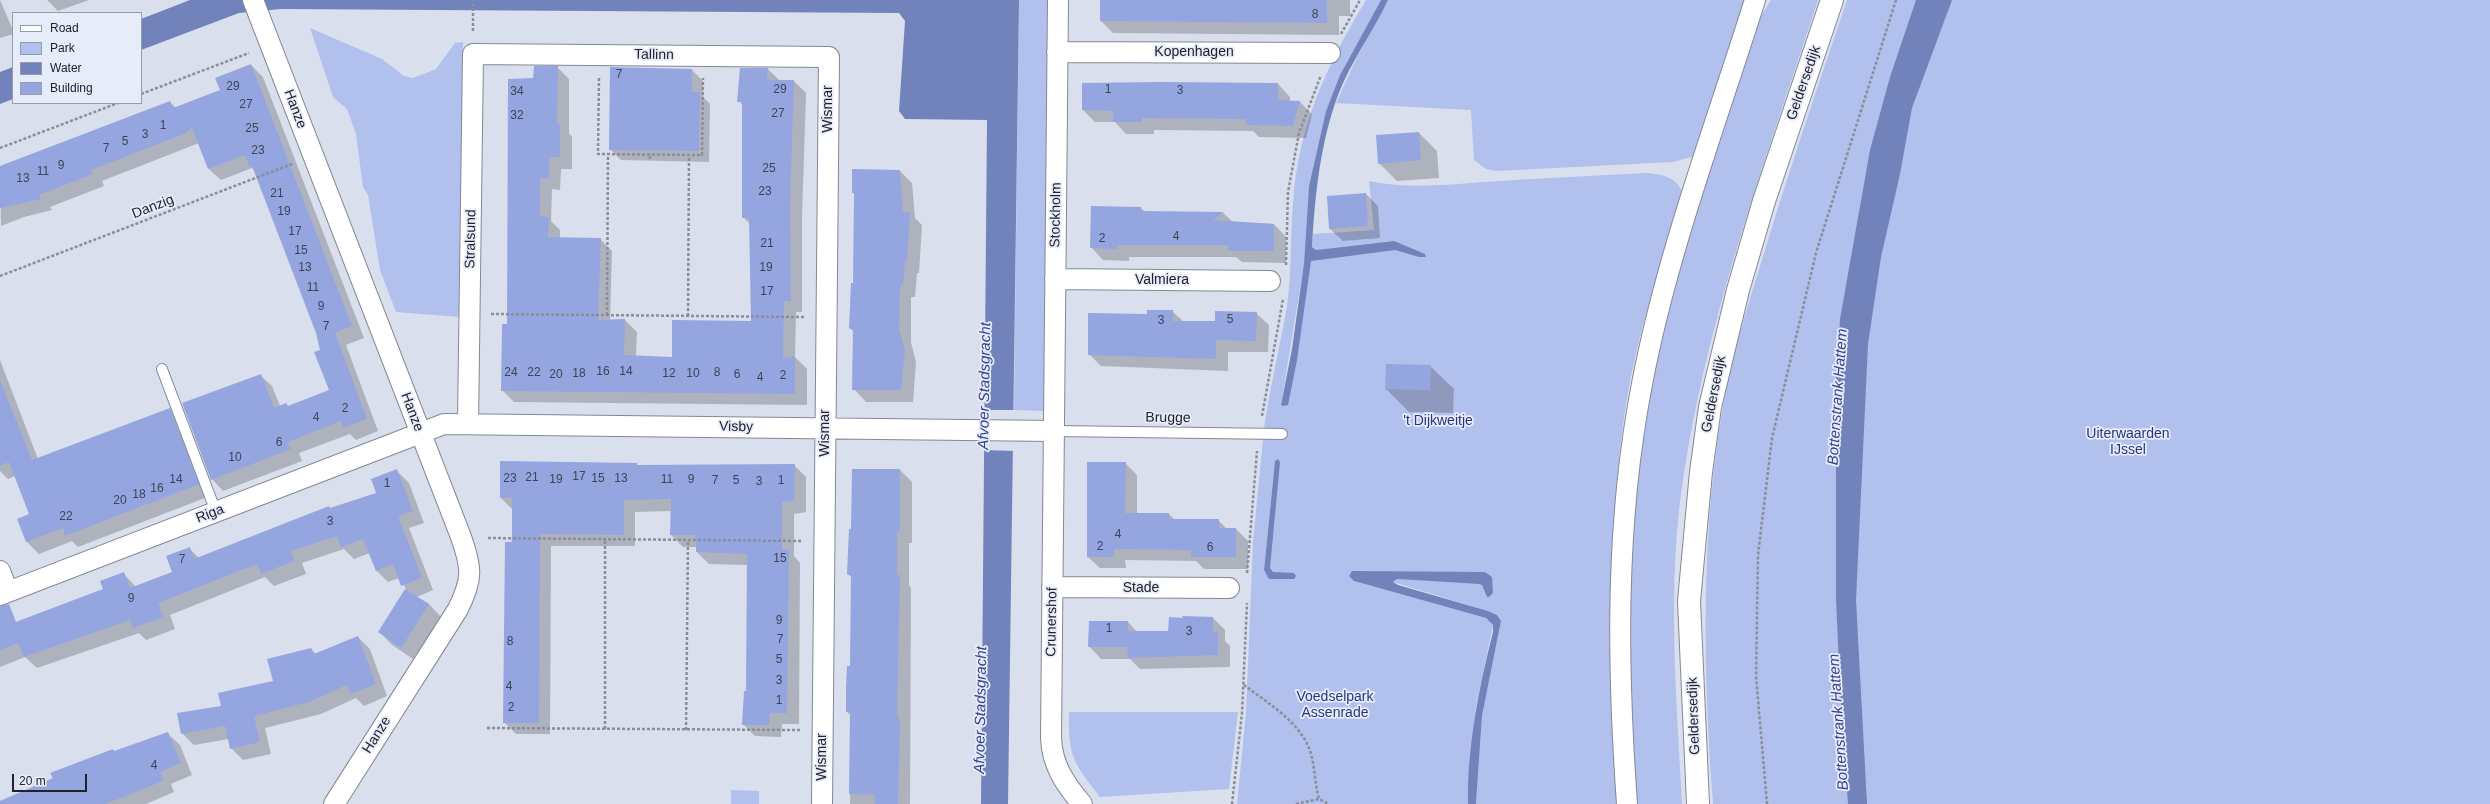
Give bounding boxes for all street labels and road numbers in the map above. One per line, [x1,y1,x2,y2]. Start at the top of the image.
street label: Geldersedijk [1783,43,1825,123]
street label: Kopenhagen [1154,44,1234,60]
street label: Tallinn [634,46,674,64]
street label: Wismar [820,85,836,133]
street label: Hanze [280,87,310,131]
street label: Stockholm [1047,182,1065,248]
street label: Danzig [130,191,176,223]
street label: Stralsund [462,209,480,269]
street label: Valmiera [1135,272,1189,288]
street label: Geldersedijk [1698,354,1730,434]
street label: Hanze [397,390,427,434]
street label: Wismar [817,409,833,457]
street label: Brugge [1145,409,1191,427]
street label: Visby [719,418,753,436]
street label: Riga [194,501,226,527]
street label: Stade [1123,580,1159,596]
street label: Crunershof [1043,587,1061,657]
street label: Geldersedijk [1684,677,1704,755]
street label: Hanze [359,713,395,757]
street label: Wismar [814,733,830,781]

